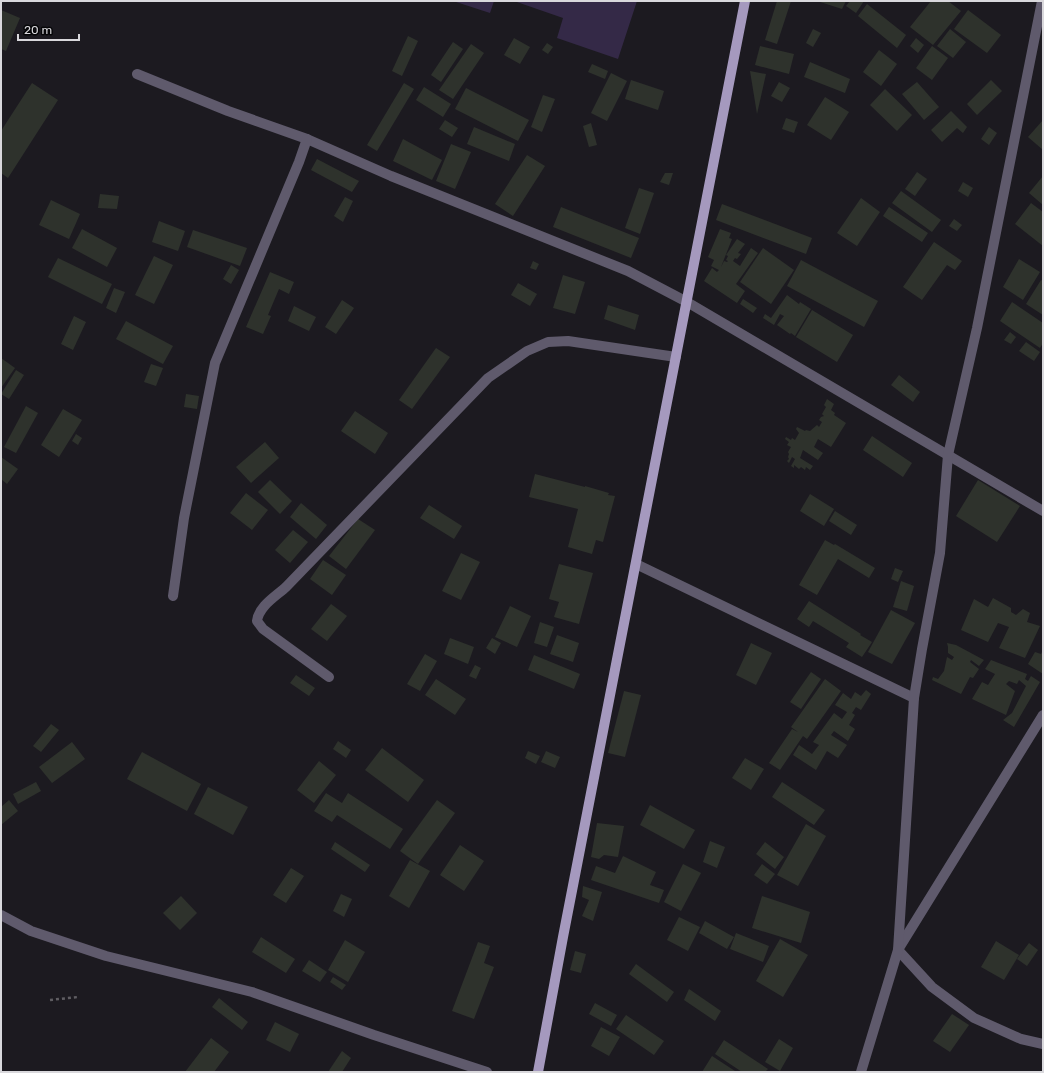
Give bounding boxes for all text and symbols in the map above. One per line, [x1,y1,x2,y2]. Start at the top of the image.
scale bar [18,16,79,42]
text: 20 m [24,23,52,37]

